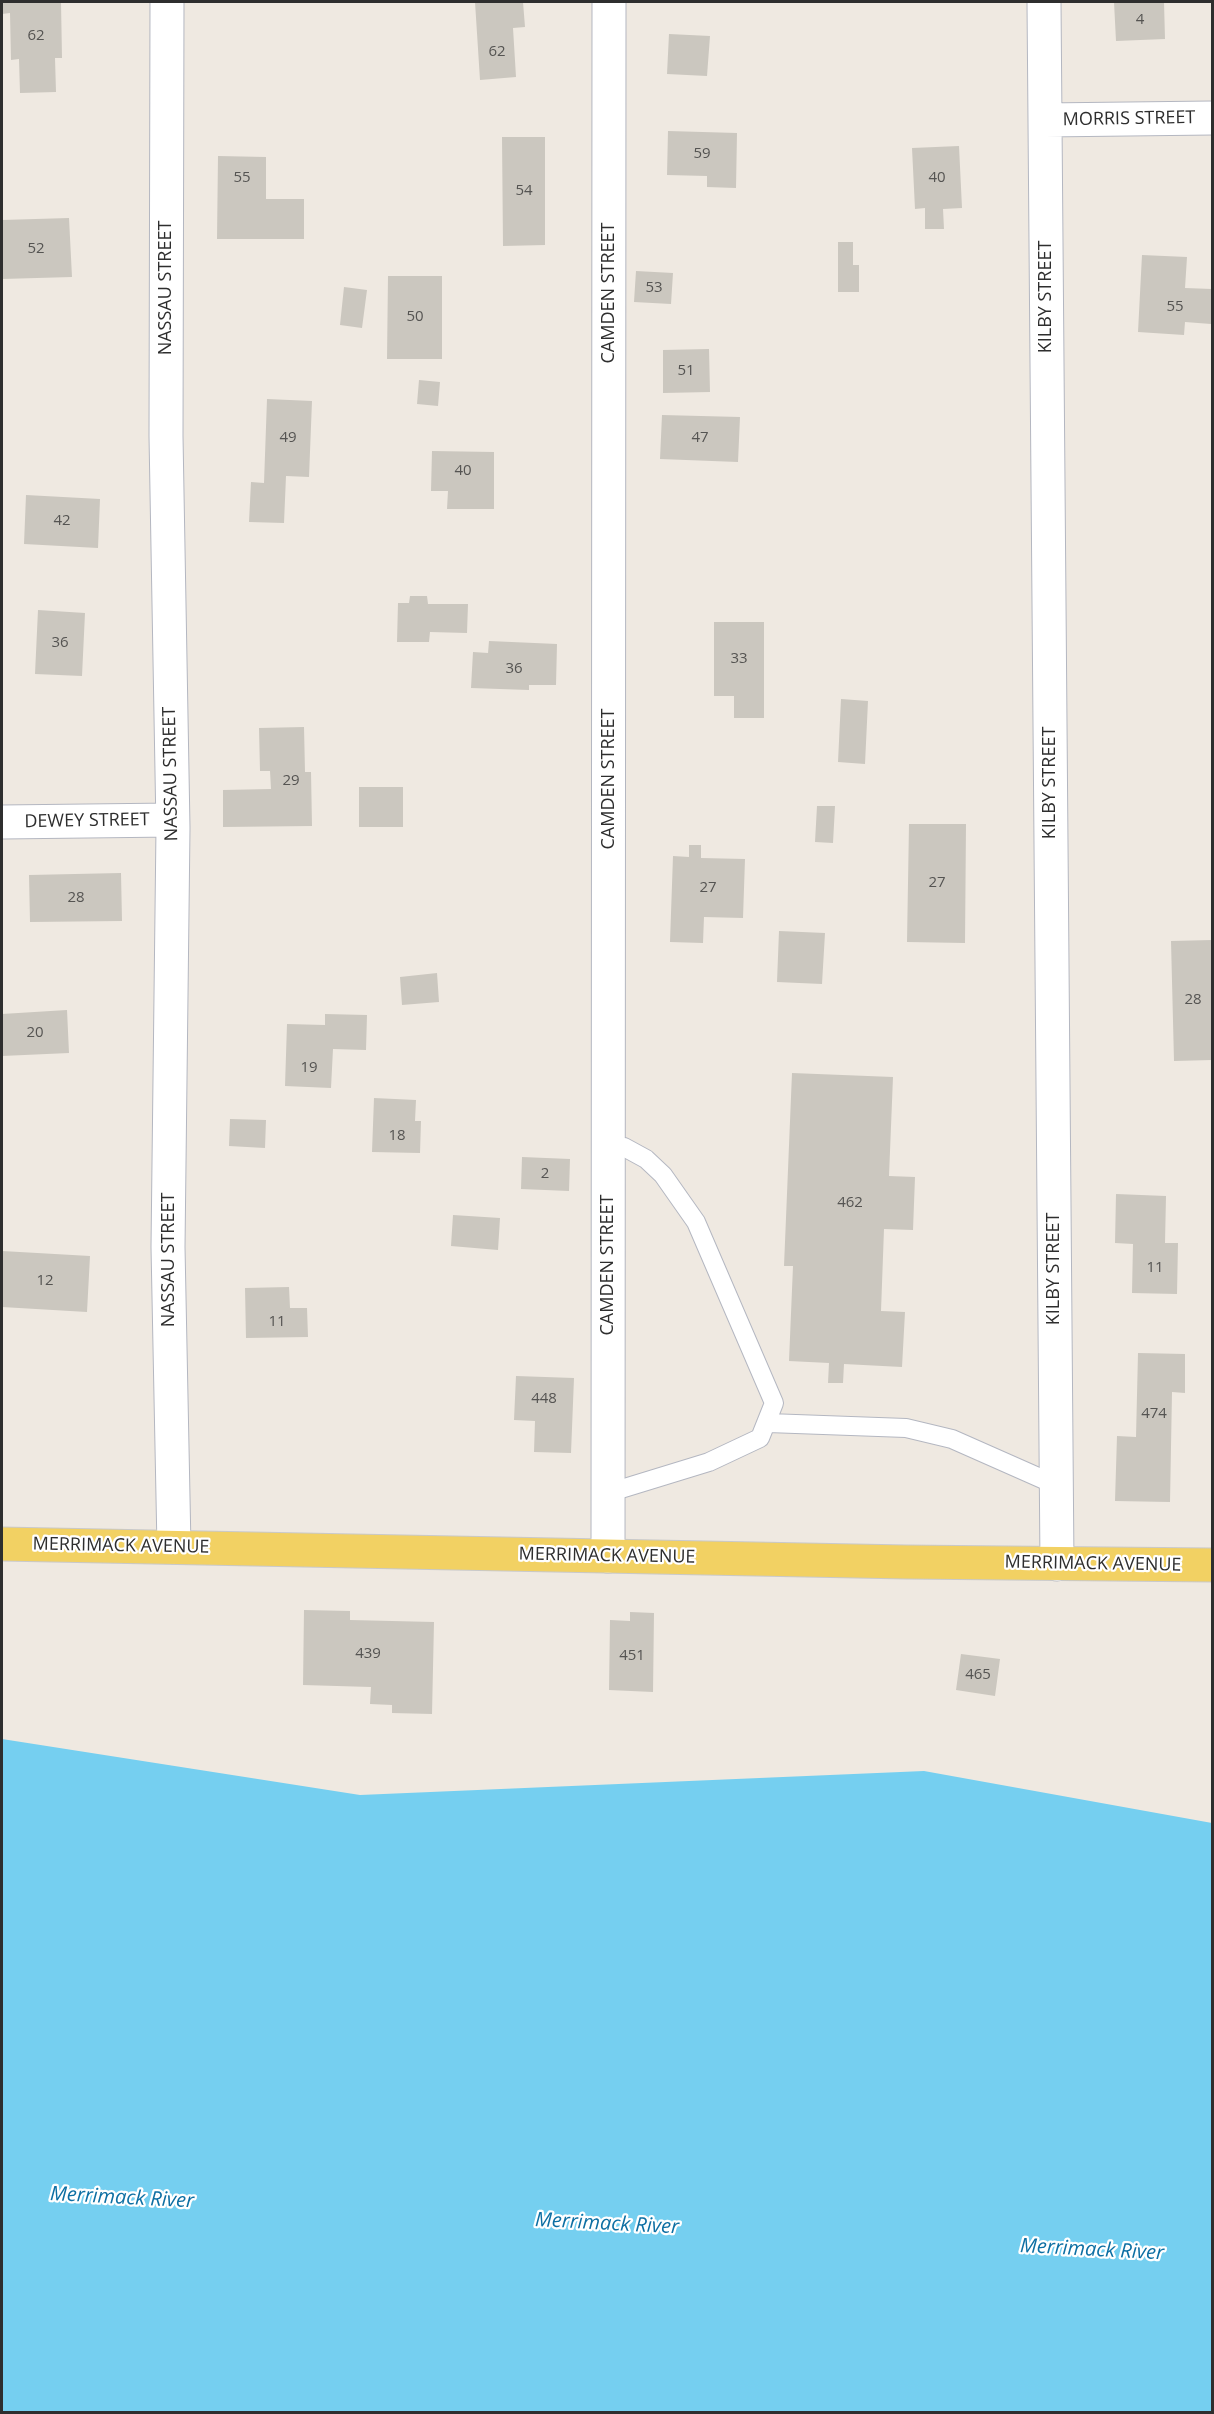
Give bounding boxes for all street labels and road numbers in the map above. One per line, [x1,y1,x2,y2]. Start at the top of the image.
street label: MORRIS STREET [1062,107,1196,131]
street label: NASSAU STREET [155,221,177,355]
street label: CAMDEN STREET [598,222,620,364]
street label: KILBY STREET [1035,241,1057,353]
street label: NASSAU STREET [159,706,183,842]
street label: CAMDEN STREET [598,708,620,850]
street label: KILBY STREET [1039,727,1061,839]
street label: DEWEY STREET [24,809,150,833]
street label: NASSAU STREET [158,1193,180,1327]
street label: CAMDEN STREET [597,1194,619,1336]
street label: KILBY STREET [1043,1213,1065,1325]
street label: MERRIMACK AVENUE [32,1534,210,1558]
street label: MERRIMACK AVENUE [518,1544,696,1568]
street label: MERRIMACK AVENUE [1004,1552,1182,1576]

